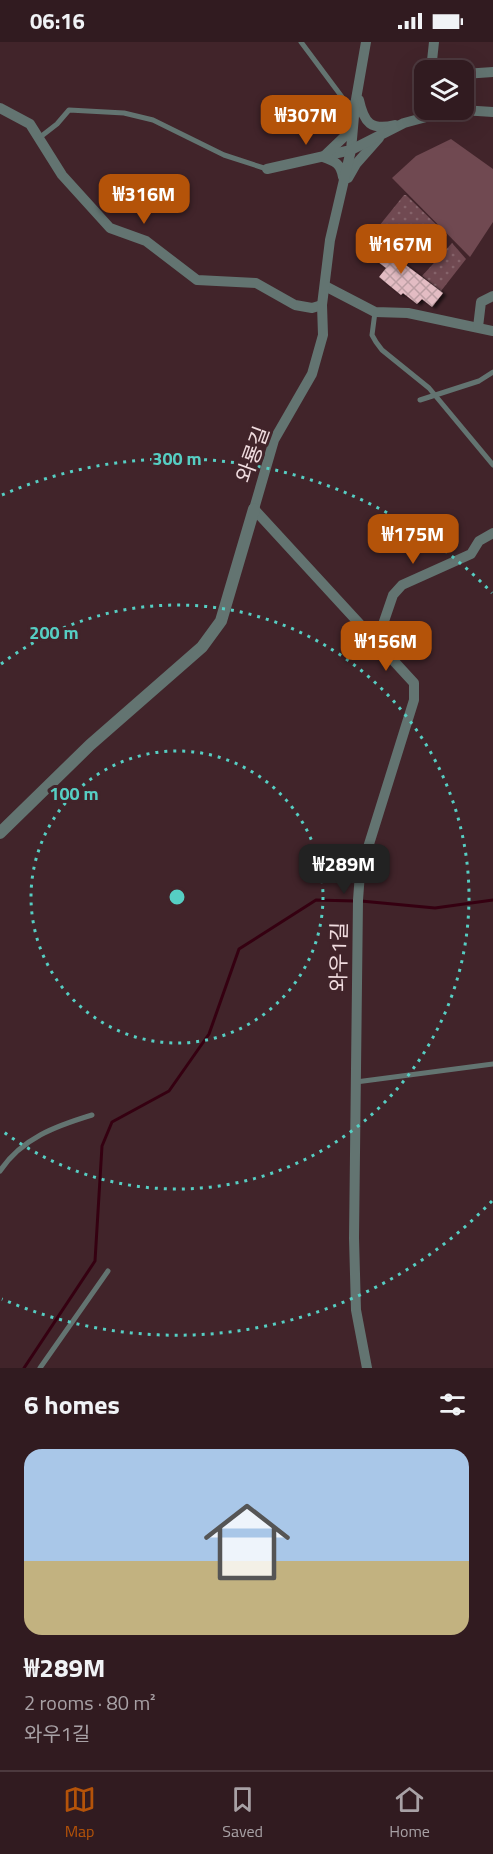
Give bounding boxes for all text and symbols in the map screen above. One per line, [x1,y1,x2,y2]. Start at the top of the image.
text: 06:16 [30,4,85,38]
map controls [414,60,474,120]
button: layers [414,60,474,120]
pin: ₩307M [264,95,348,146]
text: ₩307M [275,99,337,130]
pin: ₩316M [102,174,186,225]
text: ₩316M [113,178,175,209]
pin: ₩167M [359,224,443,275]
text: ₩167M [370,228,432,259]
street label: 와룡길 [227,421,277,487]
text: 300 m [152,445,202,472]
pin: ₩175M [371,514,455,565]
text: ₩175M [382,518,444,549]
text: 200 m [29,619,79,646]
pin: ₩156M [344,621,428,672]
text: ₩156M [355,625,417,656]
text: 100 m [49,780,99,807]
pin: ₩289M [302,844,386,895]
text: ₩289M [313,848,375,879]
centre of rings [167,887,187,907]
street label: 와우1길 [321,922,355,992]
text: 6 homes [24,1385,120,1424]
icon: filters [436,1388,469,1421]
icon: home [193,1488,301,1596]
text: ₩289M [24,1648,105,1687]
text: 2 rooms · 80 m² [24,1687,156,1718]
text: 와우1길 [24,1718,90,1749]
tab: Map [63,1783,96,1843]
tab: Saved [222,1783,263,1843]
tab: Home [389,1783,430,1843]

